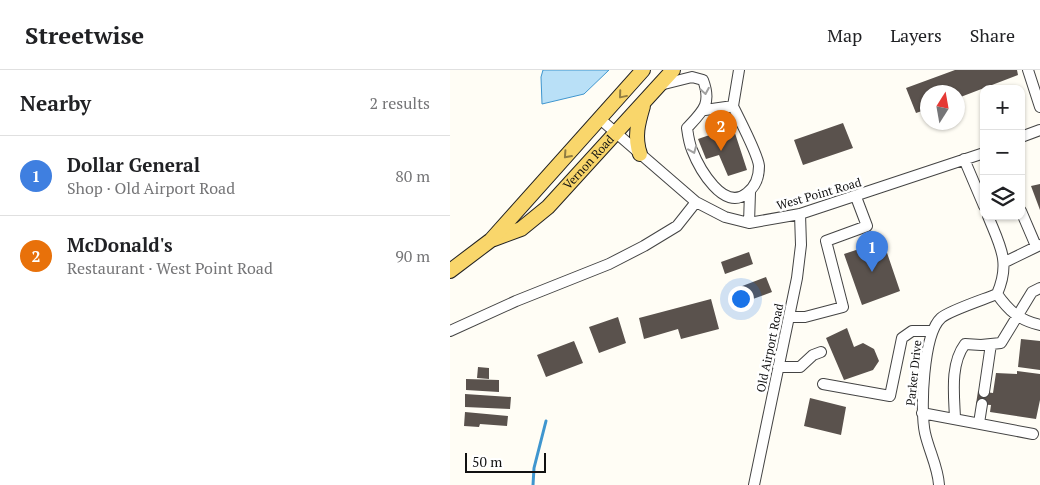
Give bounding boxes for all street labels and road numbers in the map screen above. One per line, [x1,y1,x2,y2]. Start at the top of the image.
street label: Vernon Road [560,131,617,192]
street label: West Point Road [775,174,863,213]
street label: Old Airport Road [753,302,786,394]
street label: Parker Drive [903,339,924,407]

